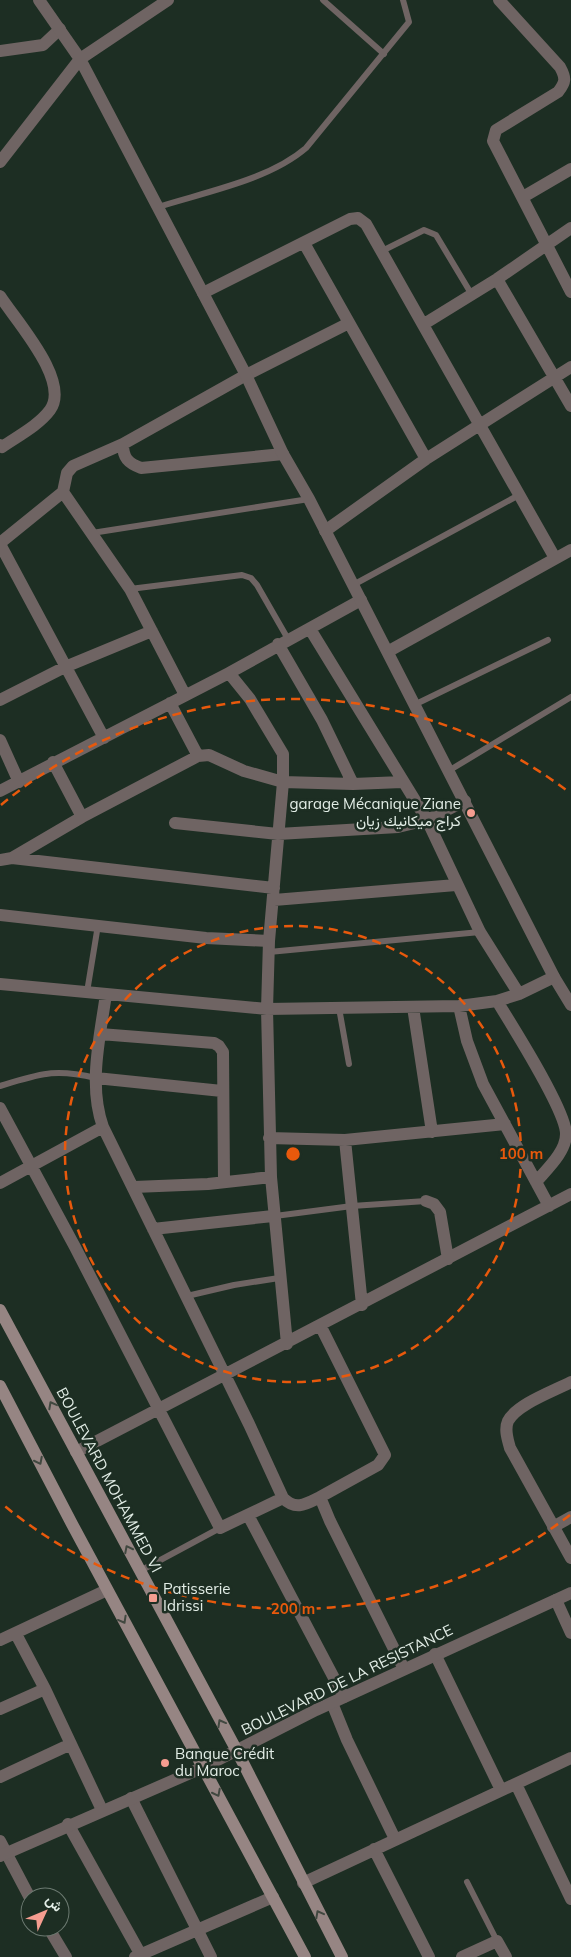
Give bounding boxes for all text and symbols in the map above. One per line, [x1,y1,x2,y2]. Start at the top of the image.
place label: garage Mécanique Ziane كراج ميكانيك زيان [290,794,461,832]
marker: garage Mécanique Ziane كراج ميكانيك زيان [465,807,477,819]
text: 100 m [499,1144,543,1163]
centre of rings [284,1145,302,1163]
street label: BOULEVARD MOHAMMED VI [53,1384,166,1576]
one-way arrow [48,1401,58,1410]
one-way arrow [33,1455,43,1464]
one-way arrow [124,1545,134,1554]
place label: Patisserie Idrissi [163,1579,230,1615]
marker: Patisserie Idrissi [147,1592,159,1604]
text: 200 m [271,1599,315,1618]
one-way arrow [117,1614,127,1623]
street label: BOULEVARD DE LA RESISTANCE [238,1620,456,1739]
one-way arrow [217,1719,227,1728]
place label: Banque Crédit du Maroc [175,1744,274,1780]
marker: Banque Crédit du Maroc [159,1757,171,1769]
one-way arrow [211,1788,221,1797]
north arrow [20,1887,70,1937]
text: ش [42,1891,67,1915]
one-way arrow [316,1910,326,1919]

